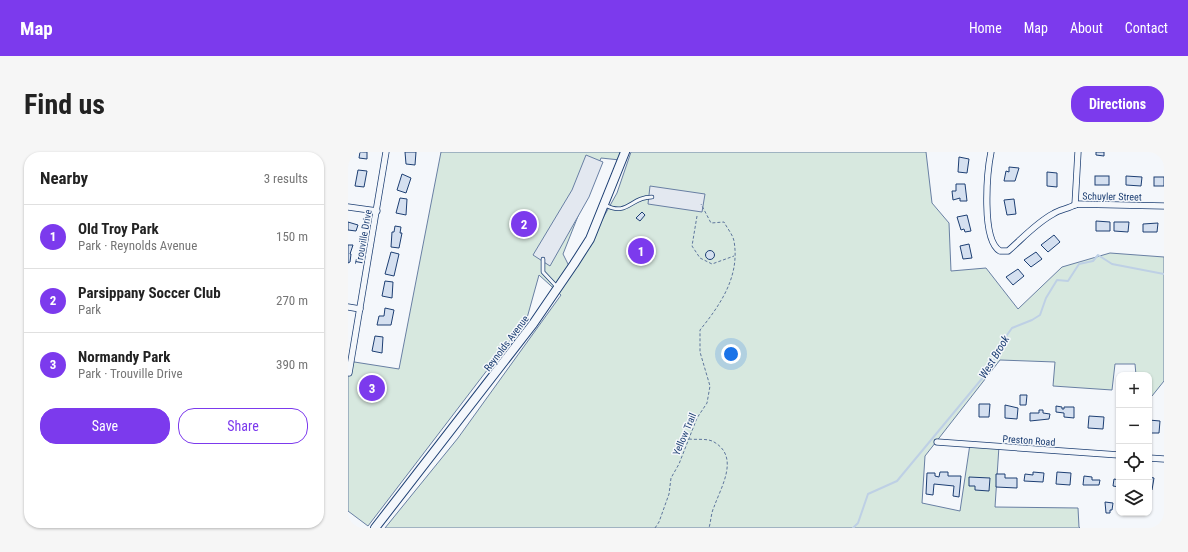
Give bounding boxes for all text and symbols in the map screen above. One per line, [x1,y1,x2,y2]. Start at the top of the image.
text: Map [20,17,53,40]
text: Home [969,20,1002,36]
text: Map [1024,20,1048,36]
text: About [1070,20,1103,36]
text: Contact [1125,20,1168,36]
button: Directions [1071,86,1164,122]
text: Find us [24,88,105,121]
text: Nearby [40,168,88,188]
text: 3 results [264,171,308,186]
street label: Schuyler Street [1082,190,1142,203]
street label: Trouville Drive [353,208,374,265]
pin: 2 [511,209,537,239]
text: Old Troy Park [78,220,159,238]
text: 1 [50,229,56,244]
text: 150 m [276,229,308,244]
pin: 1 [628,236,654,266]
text: Park · Reynolds Avenue [78,238,197,253]
text: Parsippany Soccer Club [78,284,221,302]
text: 2 [50,293,56,308]
text: 270 m [276,293,308,308]
text: Park [78,302,101,317]
street label: Reynolds Avenue [482,313,531,373]
water label: West Brook [977,333,1012,381]
your location [721,344,741,364]
text: Normandy Park [78,348,170,366]
text: 3 [50,357,56,372]
text: 390 m [276,357,308,372]
text: Park · Trouville Drive [78,366,183,381]
map controls [1116,372,1152,516]
button: + [1116,372,1152,408]
pin: 3 [359,373,385,403]
button: Save [40,408,170,444]
button: Share [178,408,308,444]
button: − [1116,408,1152,444]
street label: Yellow Trail [671,411,698,457]
street label: Preston Road [1002,433,1056,448]
button: locate [1116,444,1152,480]
button: layers [1116,480,1152,516]

